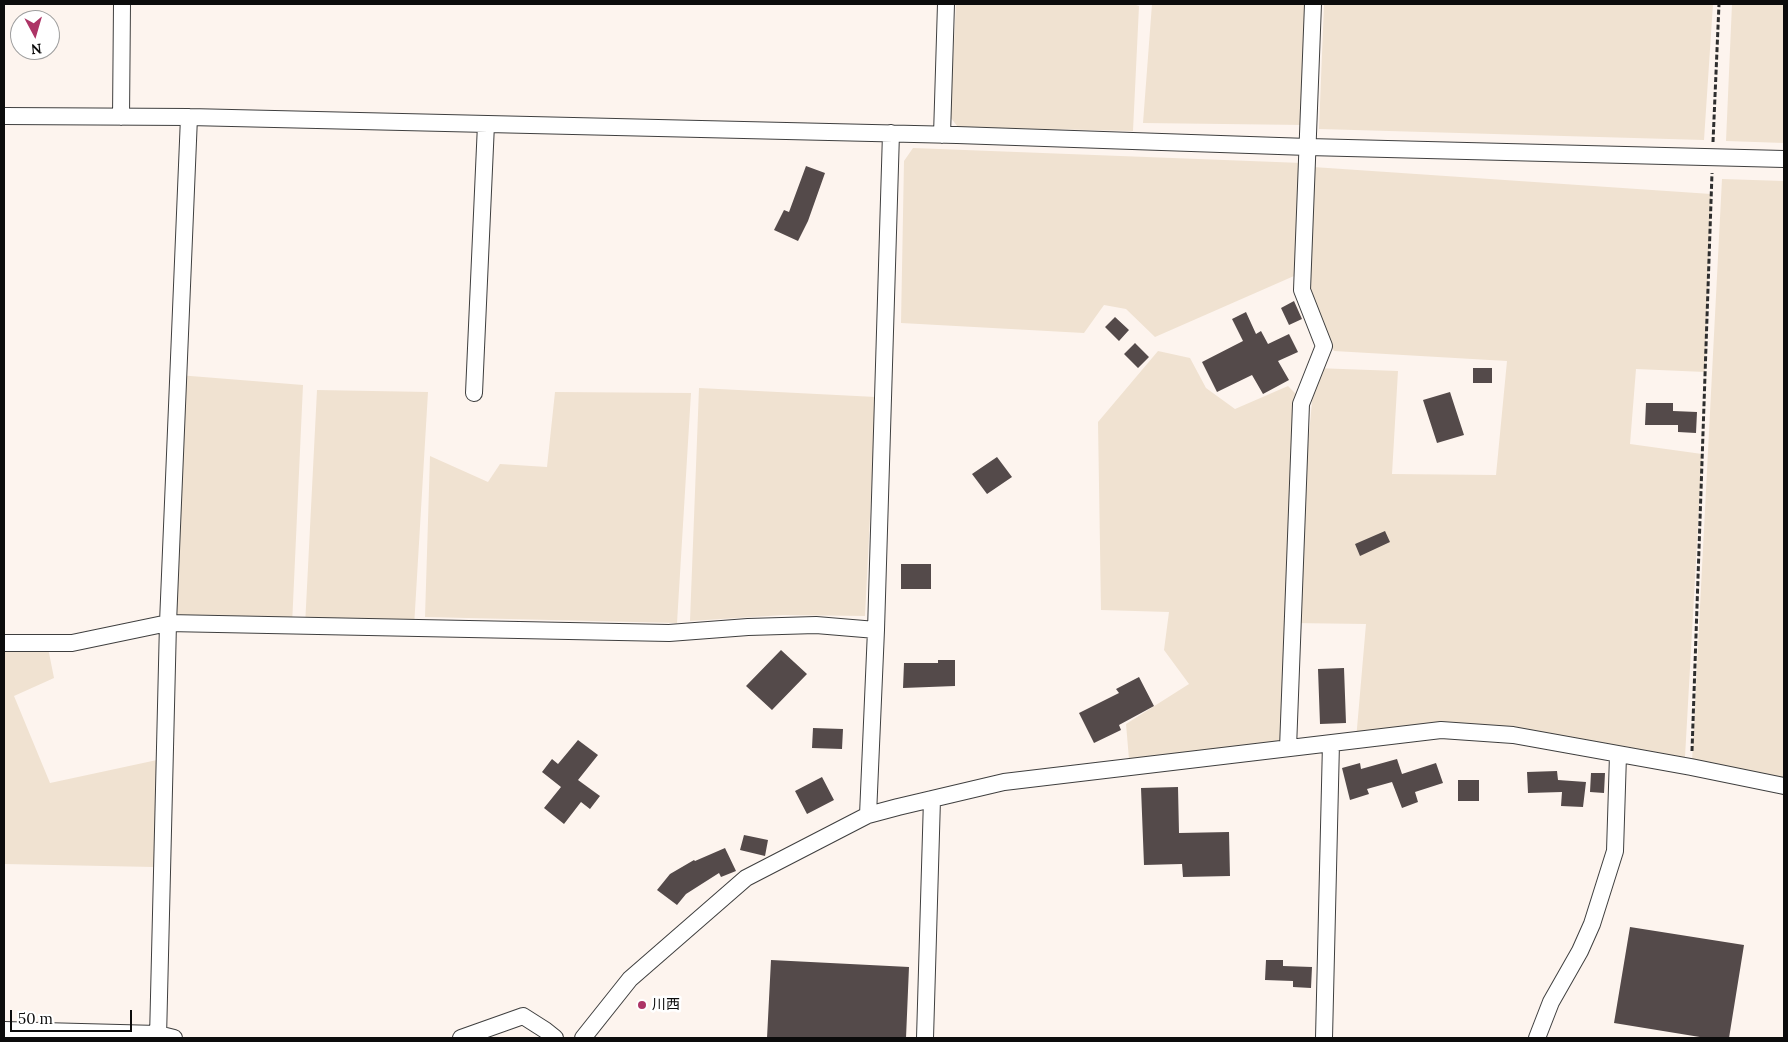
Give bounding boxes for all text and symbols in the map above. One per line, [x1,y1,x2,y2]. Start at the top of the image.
north arrow [10,10,60,60]
text: N [30,39,43,58]
place label: 川西 [652,997,680,1013]
marker: 川西 [636,999,648,1011]
scale bar [12,1000,135,1032]
text: 50 m [18,1009,53,1028]

